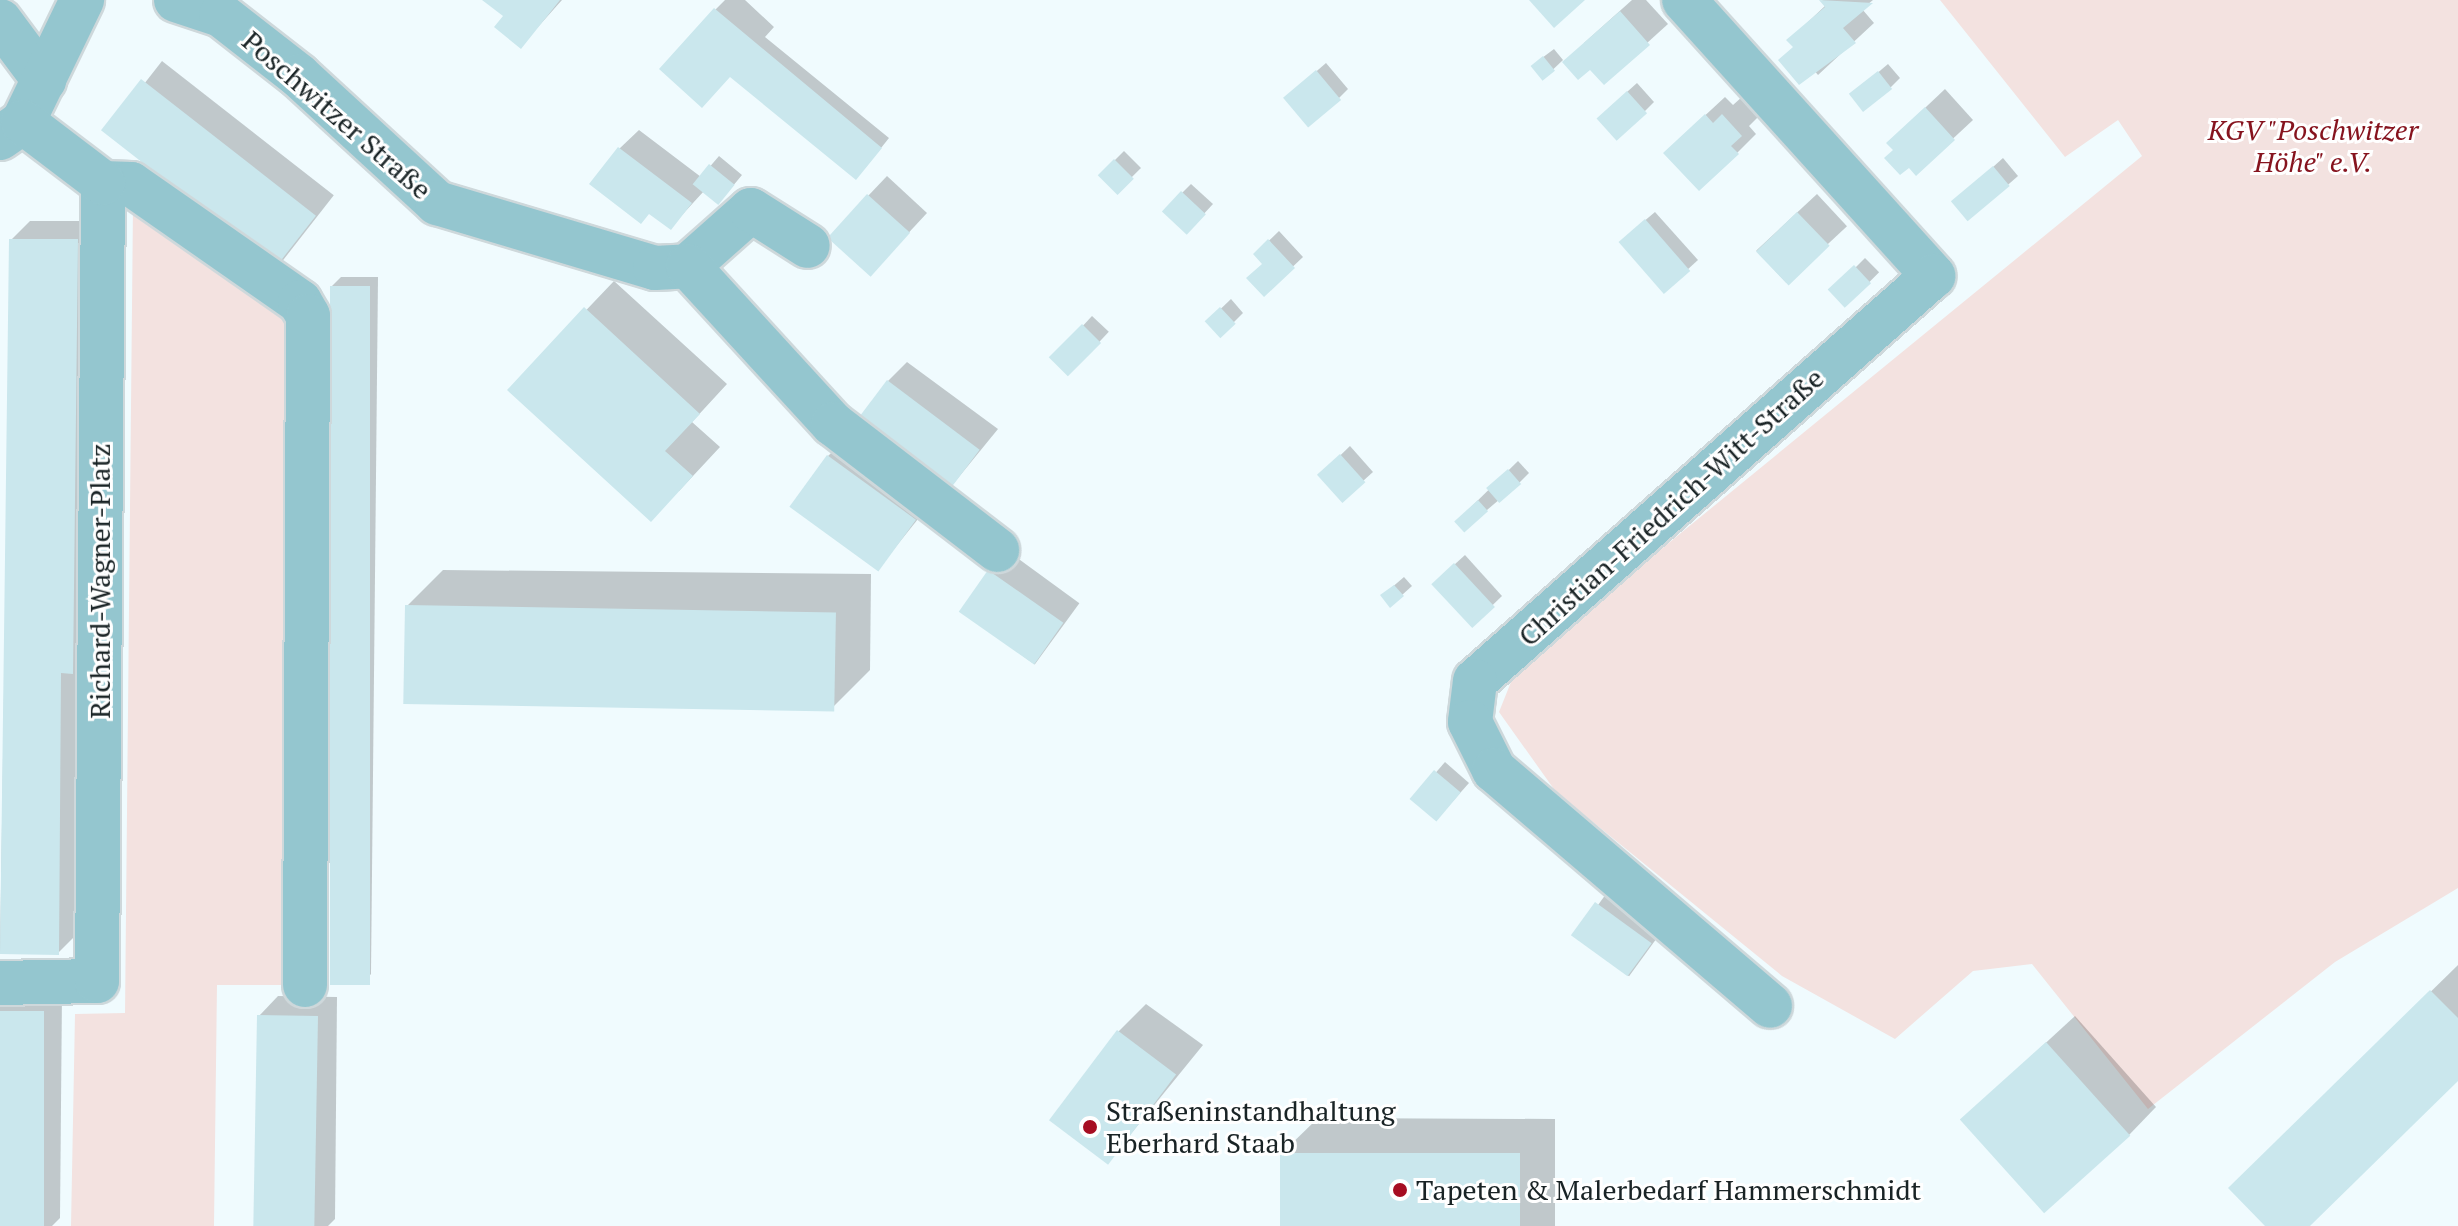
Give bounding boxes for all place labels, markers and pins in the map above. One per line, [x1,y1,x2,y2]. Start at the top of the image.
place label: Straßeninstandhaltung Eberhard Staab [1106,1094,1396,1160]
marker: Straßeninstandhaltung Eberhard Staab [1081,1118,1099,1136]
place label: Tapeten & Malerbedarf Hammerschmidt [1416,1173,1921,1207]
marker: Tapeten & Malerbedarf Hammerschmidt [1391,1181,1409,1199]

